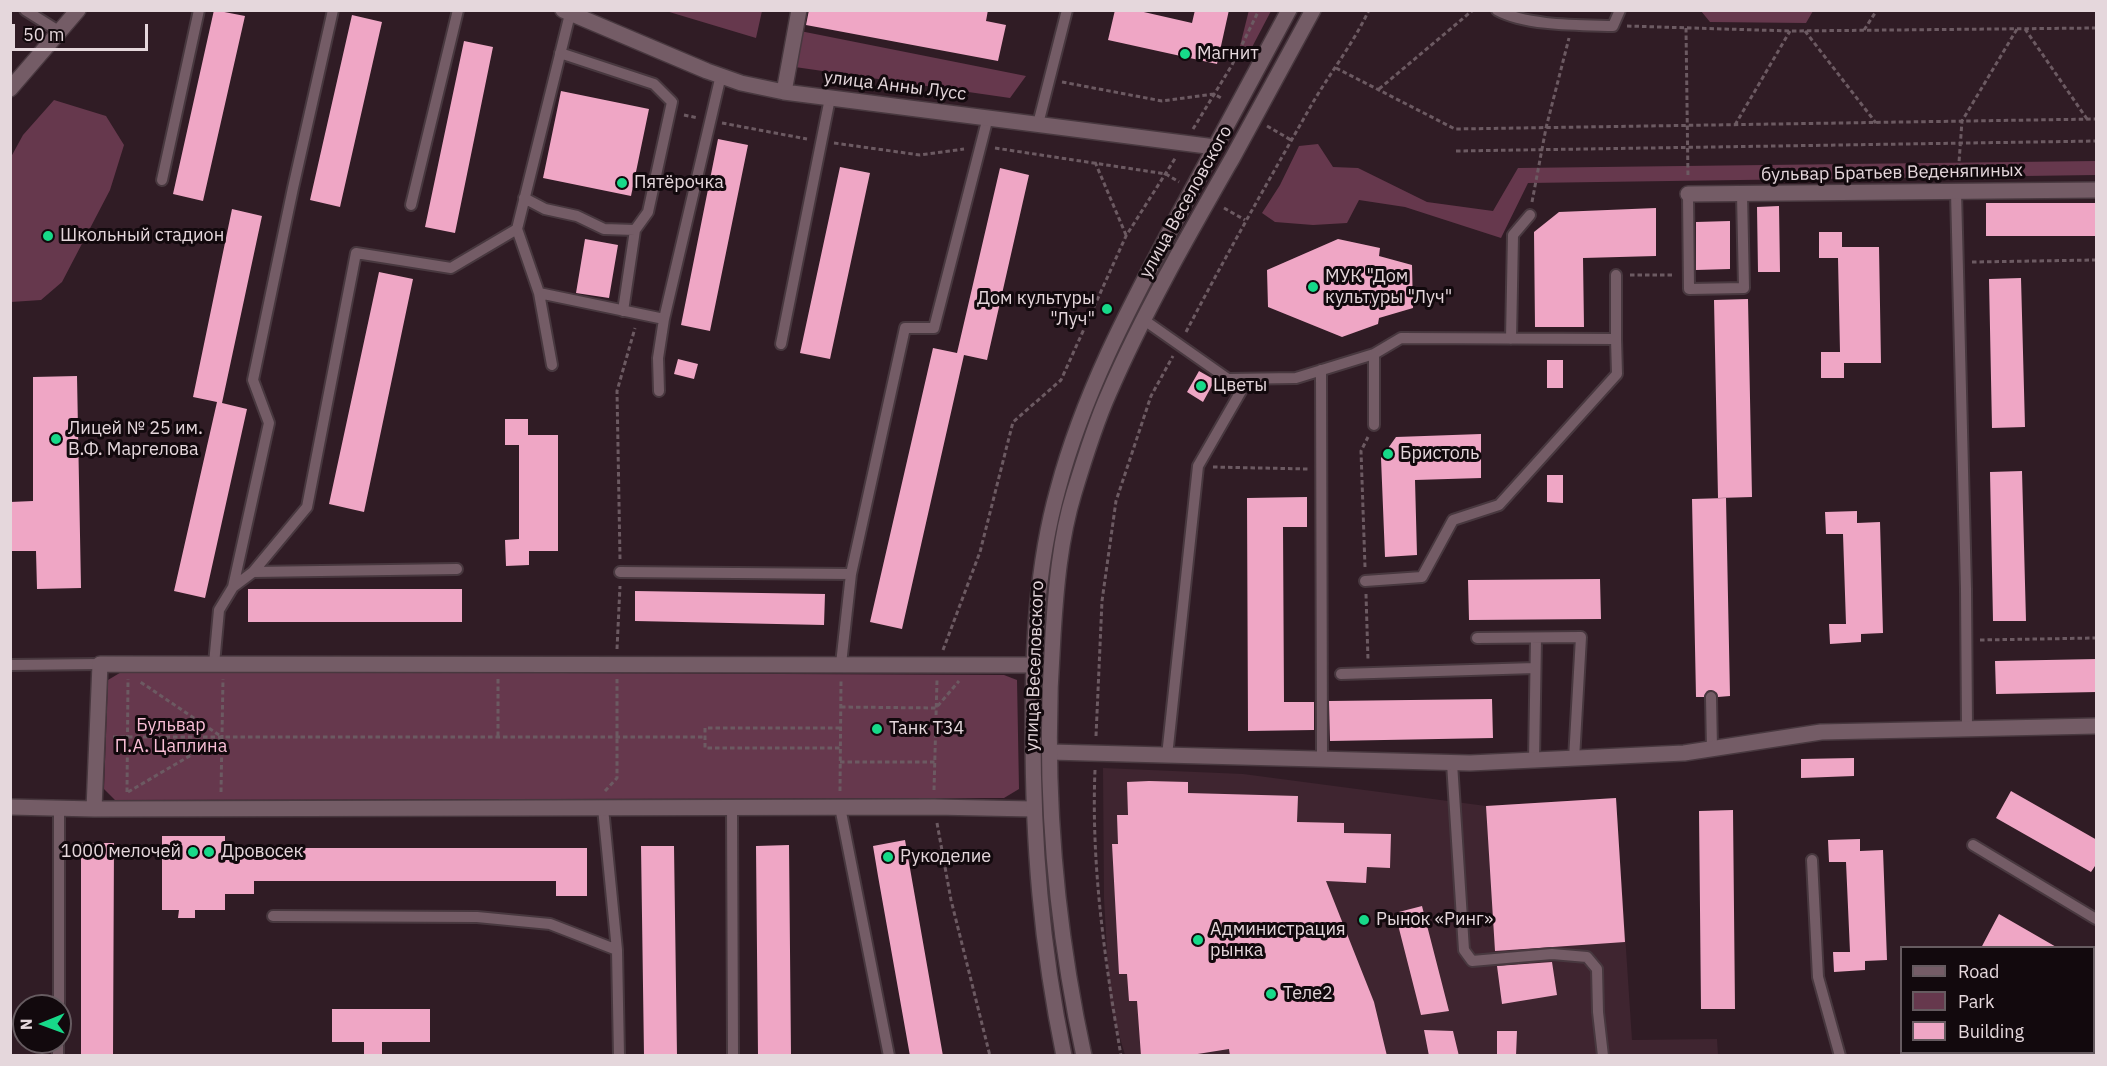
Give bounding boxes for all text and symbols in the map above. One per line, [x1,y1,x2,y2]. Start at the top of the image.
scale bar [15,12,152,50]
text: 50 m [23,23,65,46]
place label: Магнит [1197,43,1259,65]
marker: Магнит [1178,47,1192,61]
street label: улица Анны Лусс [823,67,967,105]
street label: улица Веселовского [1135,122,1237,282]
street label: бульвар Братьев Веденяпиных [1761,160,2023,186]
place label: Пятёрочка [634,172,724,194]
marker: Пятёрочка [615,176,629,190]
place label: Школьный стадион [60,225,224,247]
marker: Школьный стадион [41,229,55,243]
place label: МУК "Дом культуры "Луч" [1325,266,1452,308]
marker: МУК "Дом культуры "Луч" [1306,280,1320,294]
place label: Дом культуры "Луч" [977,288,1095,330]
marker: Дом культуры "Луч" [1100,302,1114,316]
place label: Цветы [1213,375,1267,397]
marker: Цветы [1194,379,1208,393]
place label: Лицей № 25 им. В.Ф. Маргелова [68,418,203,460]
marker: Лицей № 25 им. В.Ф. Маргелова [49,432,63,446]
place label: Бристоль [1400,443,1479,465]
marker: Бристоль [1381,447,1395,461]
street label: улица Веселовского [1021,580,1049,752]
park label: Бульвар П.А. Цаплина [115,715,227,758]
place label: Танк T34 [889,718,964,740]
marker: Танк T34 [870,722,884,736]
place label: 1000 мелочей [61,841,181,863]
place label: Дровосек [221,841,303,863]
marker: 1000 мелочей [186,845,200,859]
marker: Дровосек [202,845,216,859]
place label: Рукоделие [900,846,991,868]
marker: Рукоделие [881,850,895,864]
place label: Рынок «Ринг» [1376,909,1493,931]
marker: Рынок «Ринг» [1357,913,1371,927]
place label: Администрация рынка [1210,919,1346,962]
marker: Администрация рынка [1191,933,1205,947]
legend [1900,946,2095,1054]
text: Road [1958,960,1999,983]
place label: Теле2 [1283,983,1333,1005]
marker: Теле2 [1264,987,1278,1001]
text: Park [1958,990,1994,1013]
north arrow [12,994,72,1054]
text: N [16,1018,36,1030]
text: Building [1958,1020,2024,1043]

